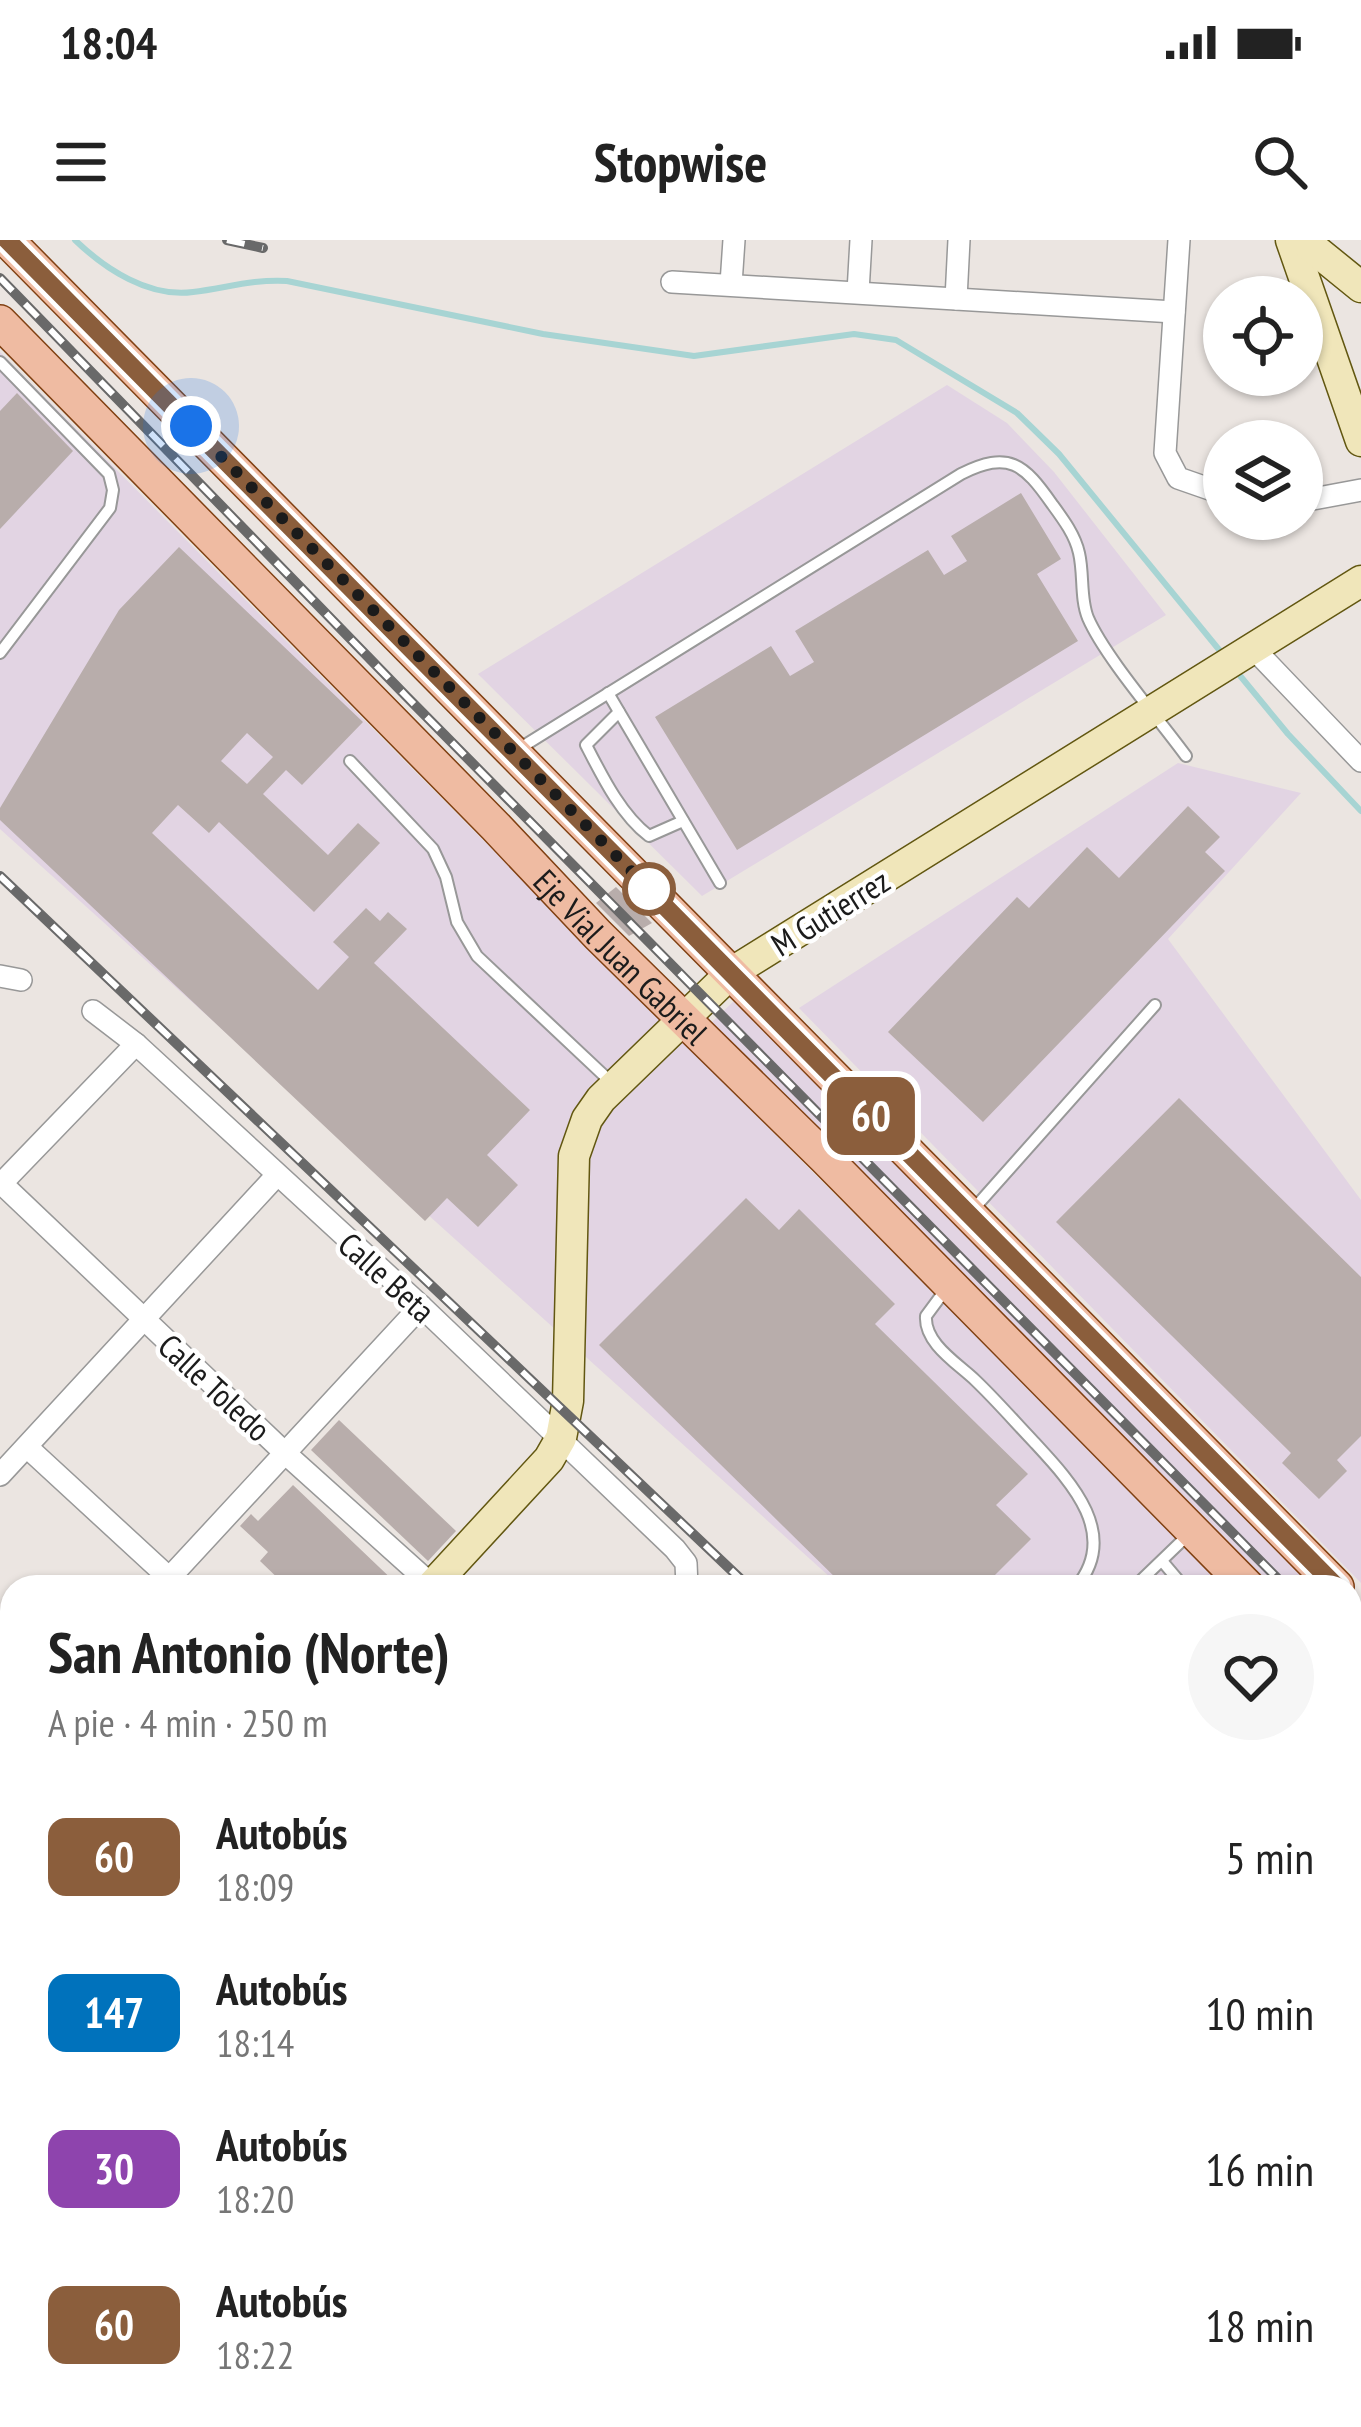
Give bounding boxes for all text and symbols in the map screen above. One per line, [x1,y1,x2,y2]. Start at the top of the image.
text: 18:04 [60,13,157,71]
text: Stopwise [594,127,767,197]
icon: menu [48,129,114,195]
icon: search [1247,129,1313,195]
map controls [1203,276,1323,540]
button: locate [1203,276,1323,396]
your location [161,396,221,456]
button: layers [1203,420,1323,540]
street label: M Gutierrez [763,859,897,965]
street label: Eje Vial Juan Gabriel [525,860,718,1053]
unlabelled marker [624,864,674,914]
line badge: 60 [817,1077,925,1155]
text: 60 [851,1088,891,1143]
street label: Calle Beta [330,1222,444,1332]
street label: Calle Toledo [150,1324,280,1450]
button: heart [1188,1614,1314,1740]
text: San Antonio (Norte) [48,1615,450,1689]
text: A pie · 4 min · 250 m [48,1697,328,1748]
text: Autobús [216,1803,348,1861]
text: 5 min [1225,1828,1314,1886]
text: 60 [94,1829,134,1884]
text: 18:09 [216,1861,294,1912]
text: Autobús [216,1959,348,2017]
text: 10 min [1205,1984,1314,2042]
text: 147 [84,1985,144,2040]
text: 18:14 [216,2017,294,2068]
text: Autobús [216,2115,348,2173]
text: 16 min [1205,2140,1314,2198]
text: 30 [94,2141,134,2196]
text: 18:20 [216,2173,294,2224]
text: Autobús [216,2271,348,2329]
text: 18 min [1205,2296,1314,2354]
text: 60 [94,2297,134,2352]
text: 18:22 [216,2329,294,2380]

